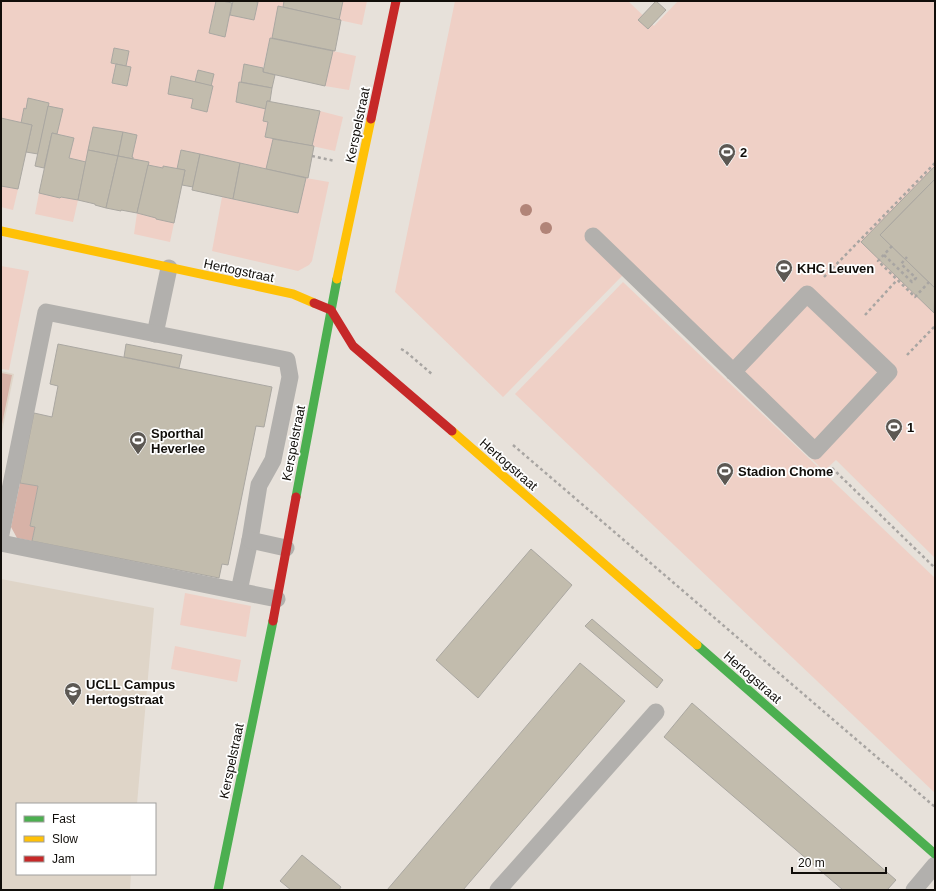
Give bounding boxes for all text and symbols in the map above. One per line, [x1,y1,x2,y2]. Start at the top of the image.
street label: Kerspelstraat [342,86,373,164]
sports icon: 2 [717,142,737,167]
place label: 2 [740,145,747,160]
street label: Hertogstraat [202,256,276,285]
sports icon: KHC Leuven [774,258,794,283]
place label: KHC Leuven [797,261,874,276]
street label: Kerspelstraat [279,404,308,482]
sports icon: 1 [884,417,904,442]
place label: 1 [907,420,914,435]
place label: Sporthal Heverlee [151,426,205,456]
sports icon: Sporthal Heverlee [128,430,148,455]
street label: Hertogstraat [477,435,541,494]
sports icon: Stadion Chome [715,461,735,486]
place label: Stadion Chome [738,464,833,479]
street label: Hertogstraat [721,648,785,707]
place label: UCLL Campus Hertogstraat [86,677,175,707]
school or university icon: UCLL Campus Hertogstraat [63,681,83,706]
street label: Kerspelstraat [216,722,247,800]
legend [16,803,156,875]
text: Fast [52,812,76,826]
text: Slow [52,832,78,846]
scale bar [792,849,886,875]
text: Jam [52,852,75,866]
text: 20 m [798,856,825,870]

